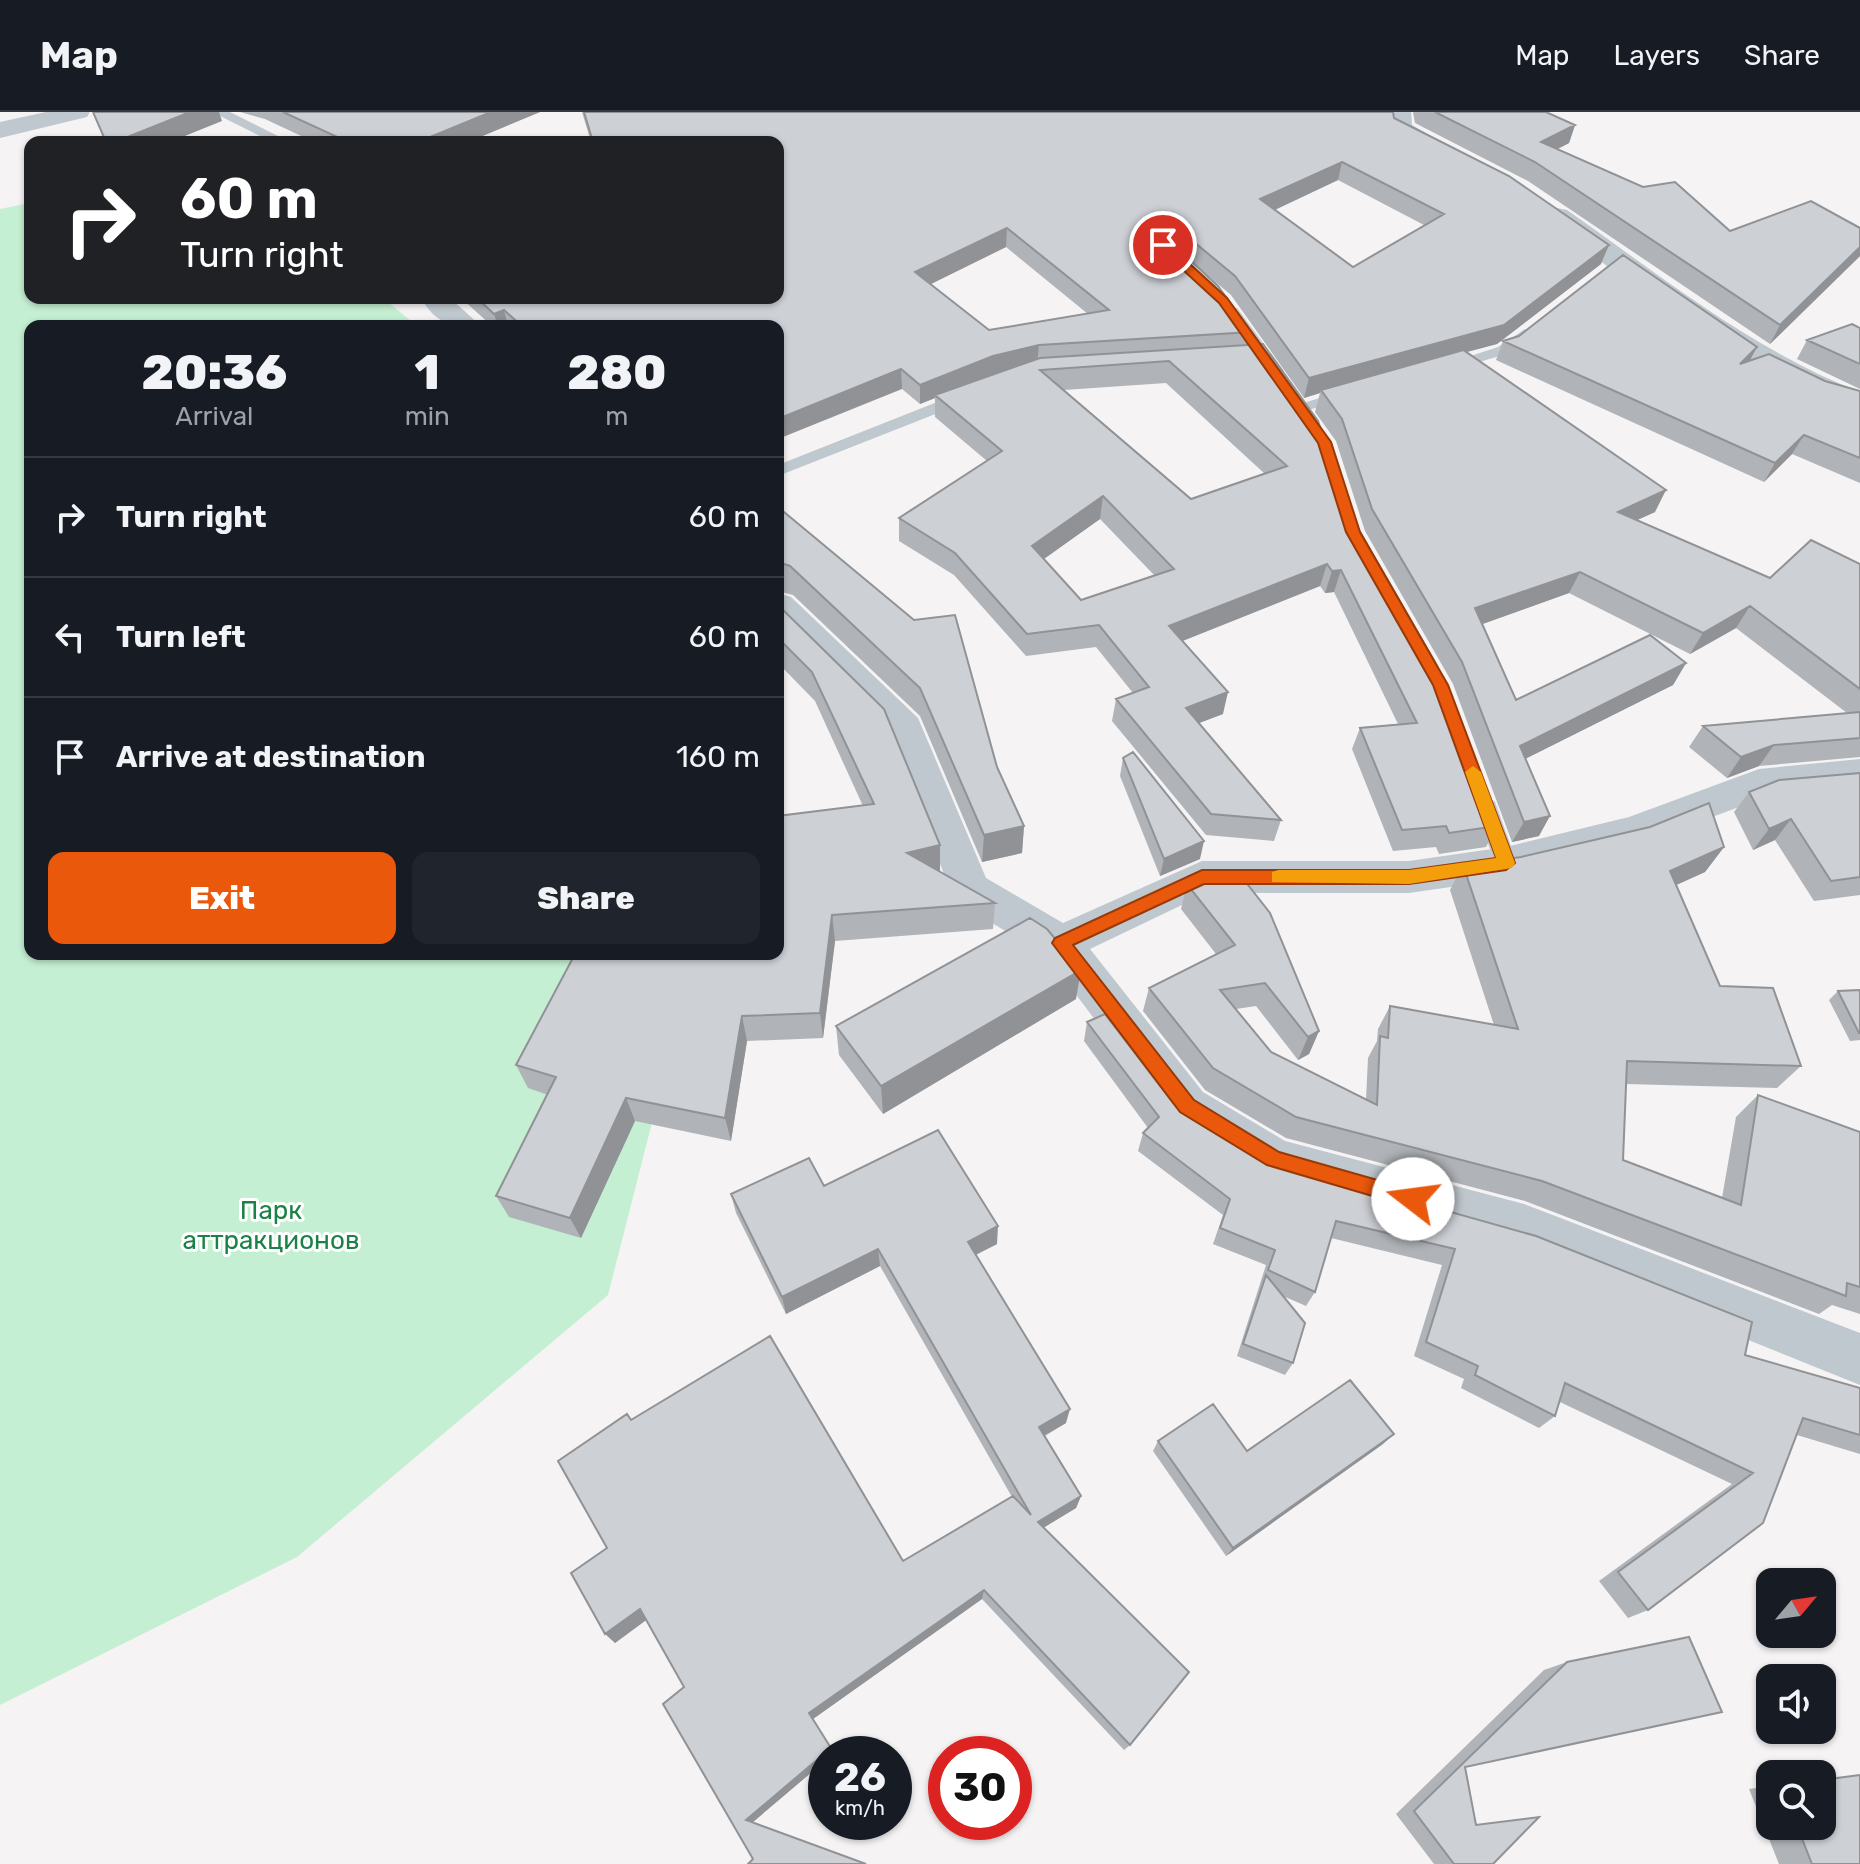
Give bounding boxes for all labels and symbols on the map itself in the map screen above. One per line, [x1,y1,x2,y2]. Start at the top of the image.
pin [1129,211,1197,279]
position arrow [1371,1157,1455,1241]
park label: Парк аттракционов [183,1195,359,1256]
north arrow [1756,1568,1836,1648]
speed limit sign: 30 [928,1736,1032,1840]

